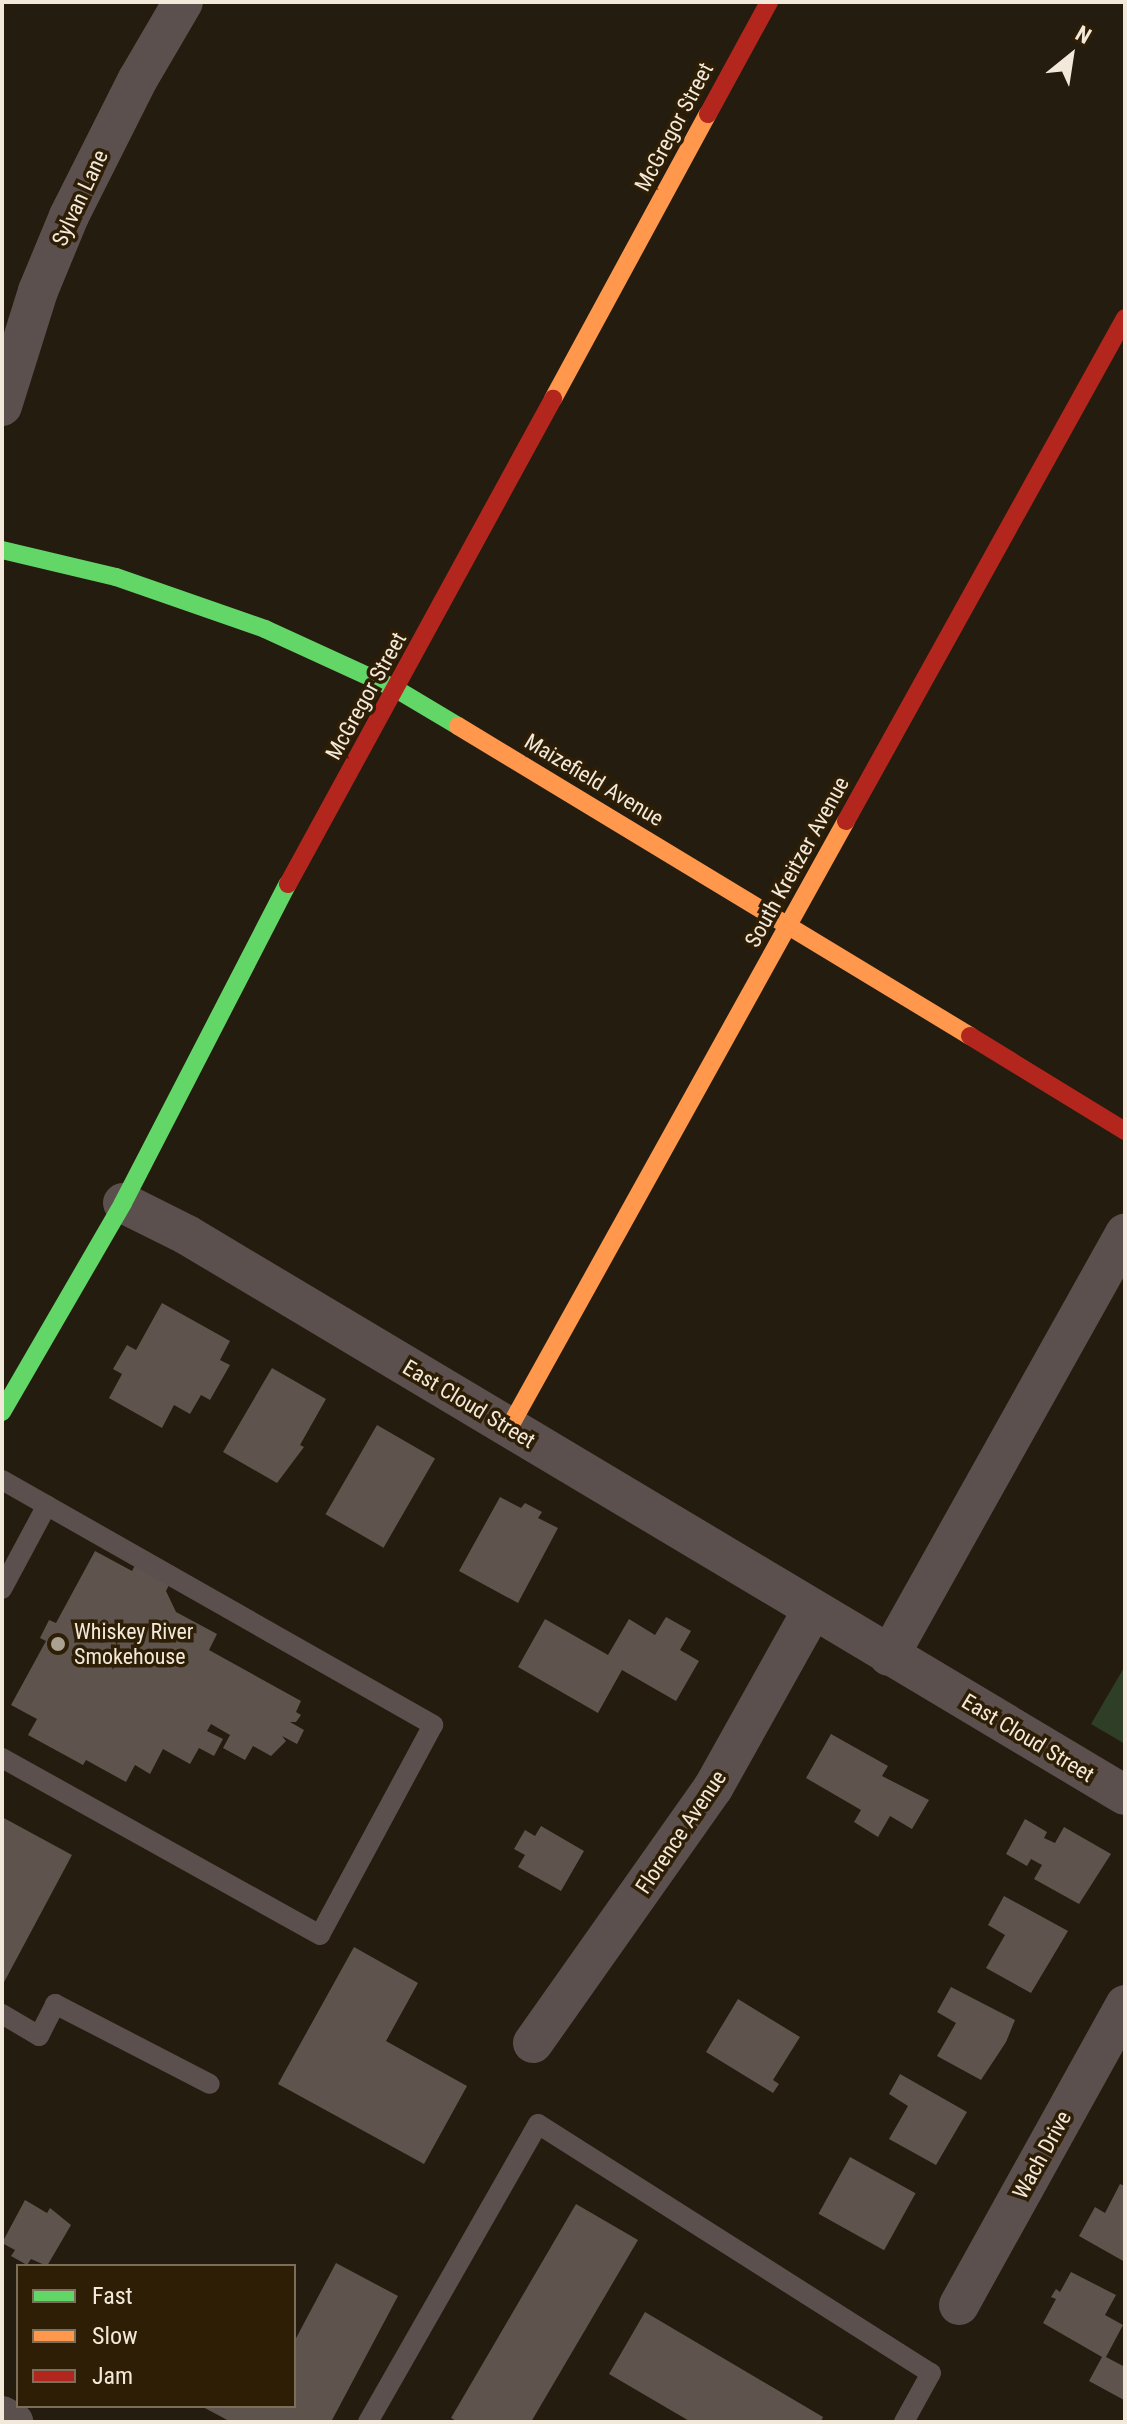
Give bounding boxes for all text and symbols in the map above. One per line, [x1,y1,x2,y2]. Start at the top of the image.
north arrow [1031,16,1111,96]
text: N [1071,21,1095,49]
street label: McGregor Street [629,58,719,196]
street label: Sylvan Lane [46,146,114,250]
street label: McGregor Street [320,628,412,764]
street label: Maizefield Avenue [520,728,668,832]
street label: South Kreitzer Avenue [739,772,855,952]
street label: East Cloud Street [398,1354,540,1454]
place label: Whiskey River Smokehouse [74,1618,194,1670]
marker: Whiskey River Smokehouse [49,1635,67,1653]
street label: East Cloud Street [957,1688,1099,1788]
street label: Florence Avenue [630,1765,732,1899]
street label: Wach Drive [1007,2106,1077,2204]
legend [16,2264,296,2408]
text: Fast [92,2282,133,2310]
text: Slow [92,2322,138,2350]
text: Jam [92,2362,133,2390]

